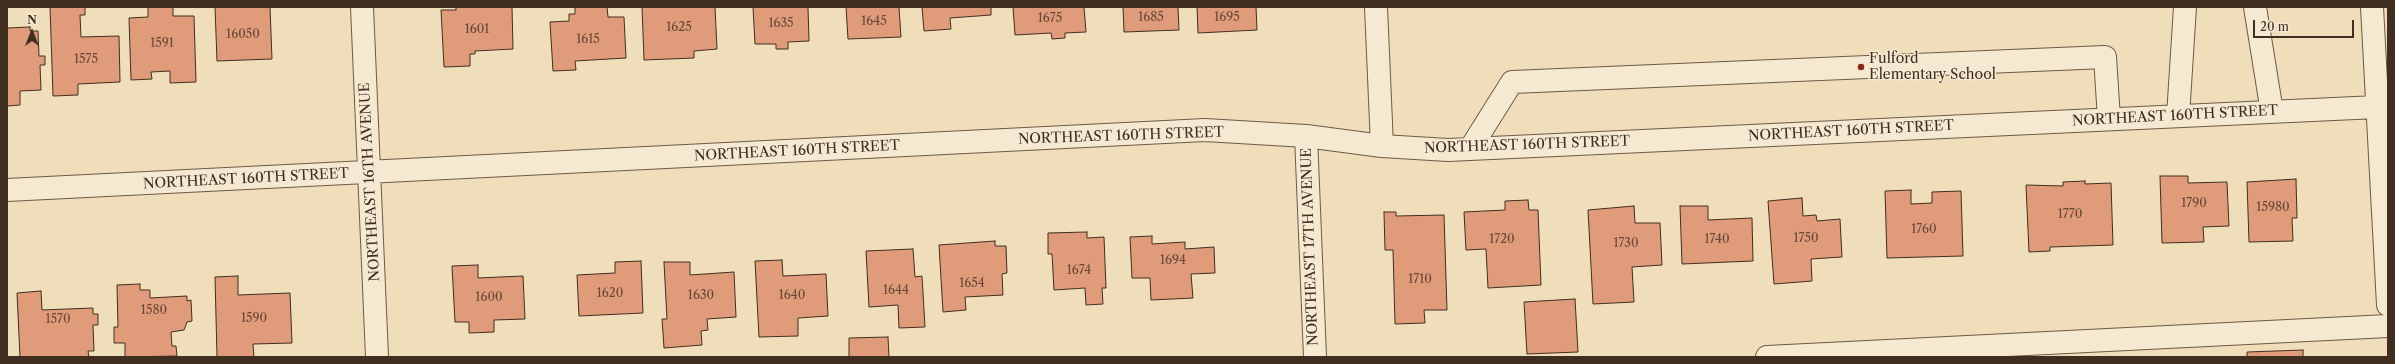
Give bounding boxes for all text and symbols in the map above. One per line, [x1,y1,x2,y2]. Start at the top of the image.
house number: 1685 [1138,11,1164,25]
house number: 1695 [1214,11,1240,25]
north arrow [12,12,52,52]
house number: 1675 [1038,12,1062,26]
scale bar [2255,12,2356,38]
text: N [27,13,37,27]
house number: 1645 [861,15,887,29]
house number: 1635 [768,17,794,31]
text: 20 m [2260,19,2289,34]
house number: 1625 [666,21,692,35]
house number: 1601 [465,23,489,37]
house number: 16050 [226,28,260,42]
house number: 1615 [576,33,600,47]
house number: 1591 [150,37,174,51]
place label: Fulford Elementary School [1869,51,1996,84]
house number: 1575 [74,53,98,67]
marker: Fulford Elementary School [1856,62,1866,72]
street label: NORTHEAST 16TH AVENUE [356,82,384,282]
street label: NORTHEAST 160TH STREET [2072,102,2278,130]
street label: NORTHEAST 160TH STREET [1748,117,1954,145]
street label: NORTHEAST 160TH STREET [1018,124,1224,148]
street label: NORTHEAST 160TH STREET [1424,133,1630,157]
street label: NORTHEAST 160TH STREET [694,137,900,165]
street label: NORTHEAST 17TH AVENUE [1298,148,1322,346]
street label: NORTHEAST 160TH STREET [143,165,349,193]
house number: 1790 [2181,197,2207,211]
house number: 15980 [2256,201,2290,215]
house number: 1770 [2058,208,2082,222]
house number: 1760 [1911,223,1937,237]
house number: 1750 [1793,232,1819,246]
house number: 1720 [1489,233,1515,247]
house number: 1740 [1704,233,1730,247]
house number: 1730 [1613,237,1639,251]
house number: 1694 [1160,254,1186,268]
house number: 1674 [1067,264,1091,278]
house number: 1710 [1408,273,1432,287]
house number: 1654 [959,277,985,291]
house number: 1644 [883,284,909,298]
house number: 1620 [597,287,623,301]
house number: 1630 [688,289,714,303]
house number: 1640 [779,289,805,303]
house number: 1600 [475,291,503,305]
house number: 1580 [141,304,167,318]
house number: 1590 [241,312,267,326]
house number: 1570 [45,313,71,327]

